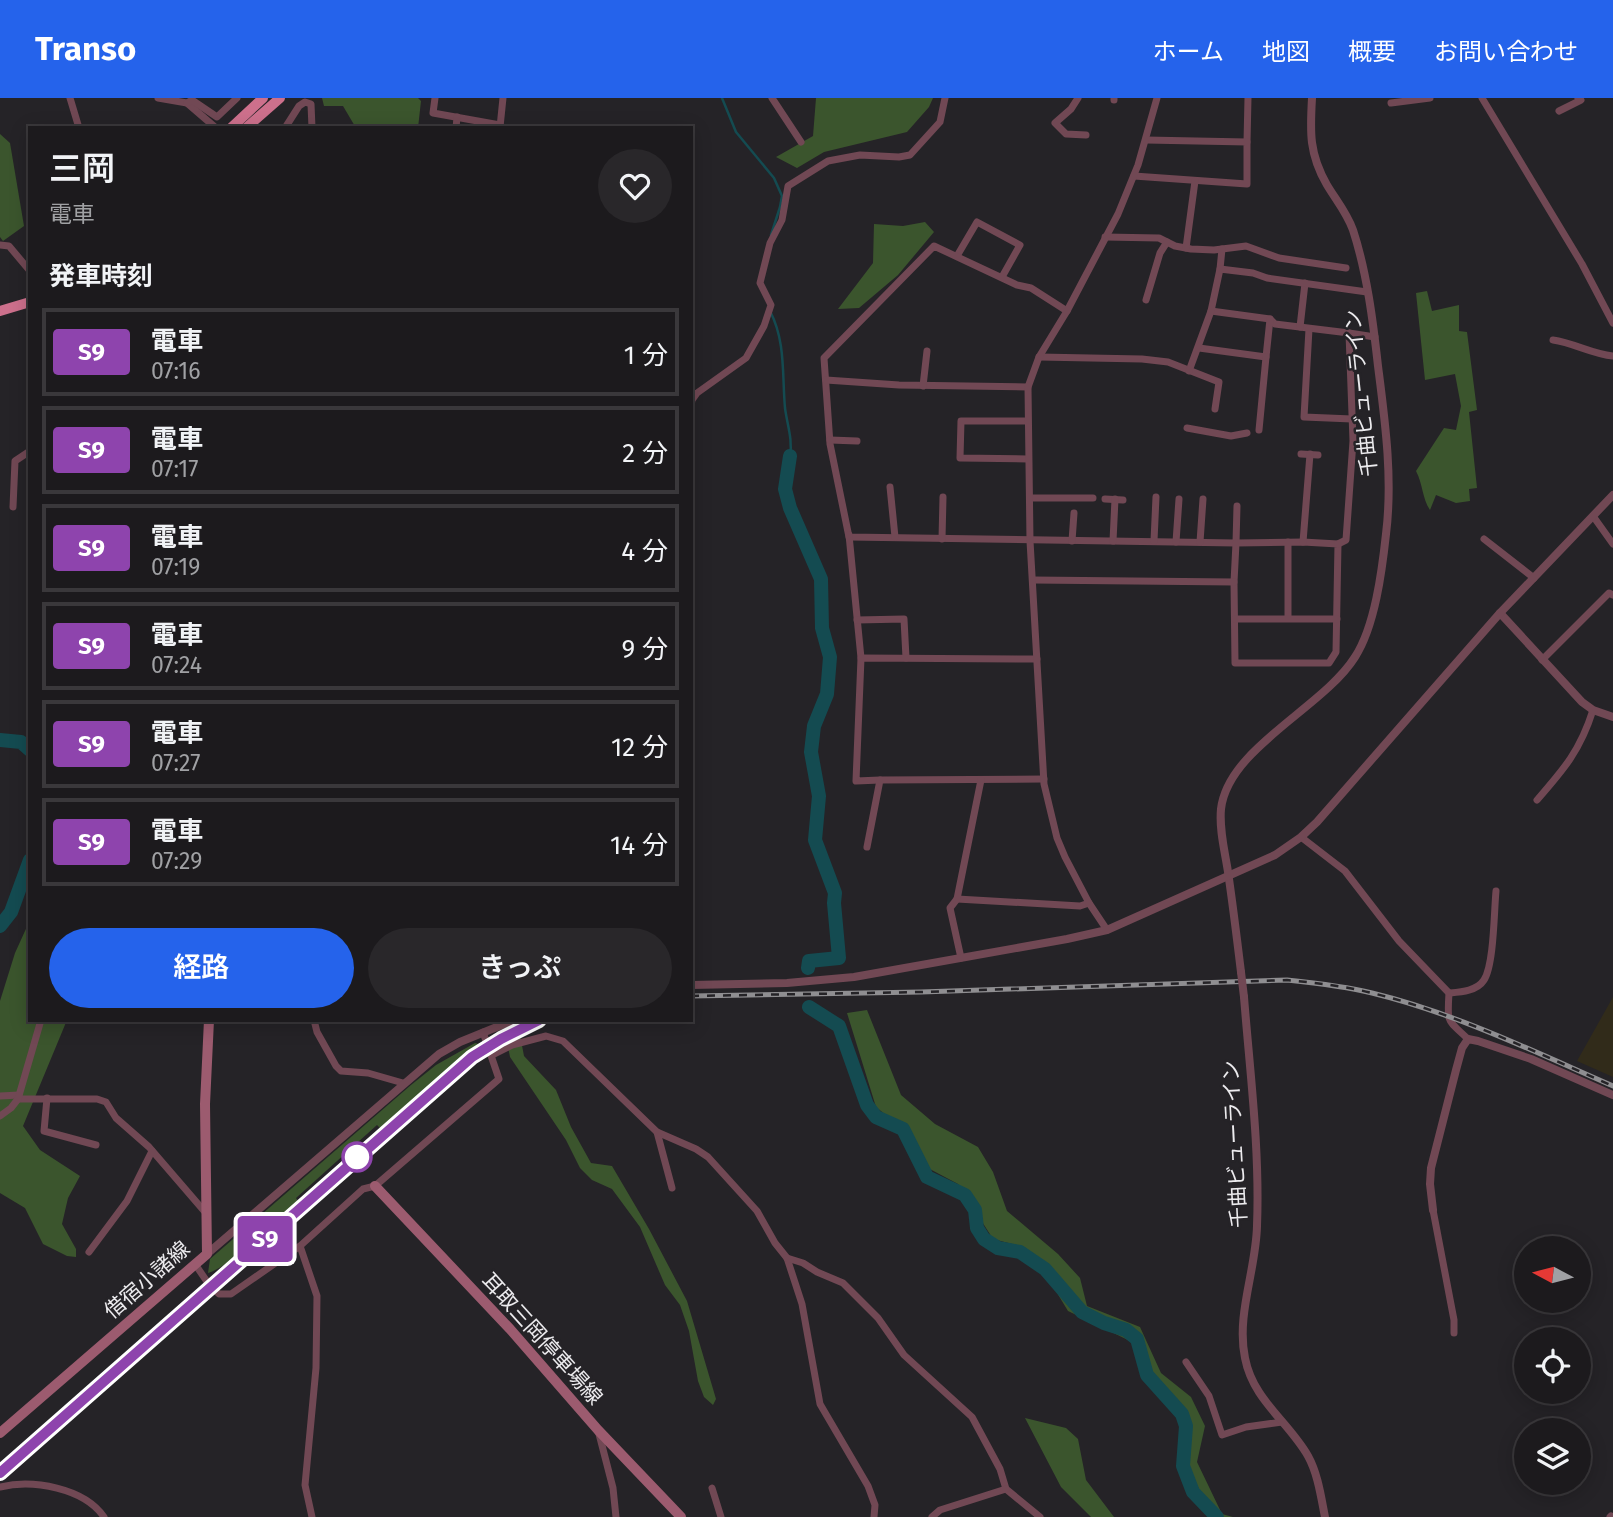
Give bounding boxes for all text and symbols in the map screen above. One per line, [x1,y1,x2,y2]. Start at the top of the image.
text: Transo [35,29,136,69]
text: ホーム [1153,38,1224,66]
text: 地図 [1262,38,1310,66]
text: 概要 [1348,38,1396,66]
text: お問い合わせ [1434,38,1578,66]
text: 三岡 [49,149,115,189]
button: heart [598,149,672,223]
text: 電車 [49,200,95,228]
text: 発車時刻 [49,261,153,292]
street label: 千曲ビューライン [1339,308,1383,478]
text: 電車 [151,326,203,357]
text: S9 [78,338,105,366]
text: 1 分 [624,340,668,371]
text: 07:16 [151,357,200,385]
text: 電車 [151,424,203,455]
text: S9 [78,436,105,464]
text: 2 分 [622,438,668,469]
text: 07:17 [151,455,198,483]
text: 電車 [151,522,203,553]
text: S9 [78,534,105,562]
text: 4 分 [621,536,668,567]
text: 07:19 [151,553,200,581]
text: 電車 [151,620,203,651]
text: S9 [78,632,105,660]
text: 9 分 [621,634,668,665]
text: 07:24 [151,651,202,679]
text: 電車 [151,718,203,749]
text: S9 [78,730,105,758]
text: 12 分 [611,732,668,763]
text: 07:27 [151,749,200,777]
text: 電車 [151,816,203,847]
text: S9 [78,828,105,856]
text: 14 分 [610,830,668,861]
text: 07:29 [151,847,202,875]
button: 経路 [49,928,354,1008]
button: きっぷ [368,928,672,1008]
street label: 千曲ビューライン [1218,1059,1252,1229]
unlabelled marker [342,1142,372,1172]
line badge: S9 [233,1216,296,1262]
text: S9 [252,1225,278,1253]
street label: 借宿小諸線 [99,1236,195,1324]
north arrow [1514,1236,1591,1312]
map controls [1514,1236,1591,1495]
street label: 耳取三岡停車場線 [476,1268,608,1410]
button: locate [1514,1327,1591,1404]
button: layers [1514,1418,1591,1495]

